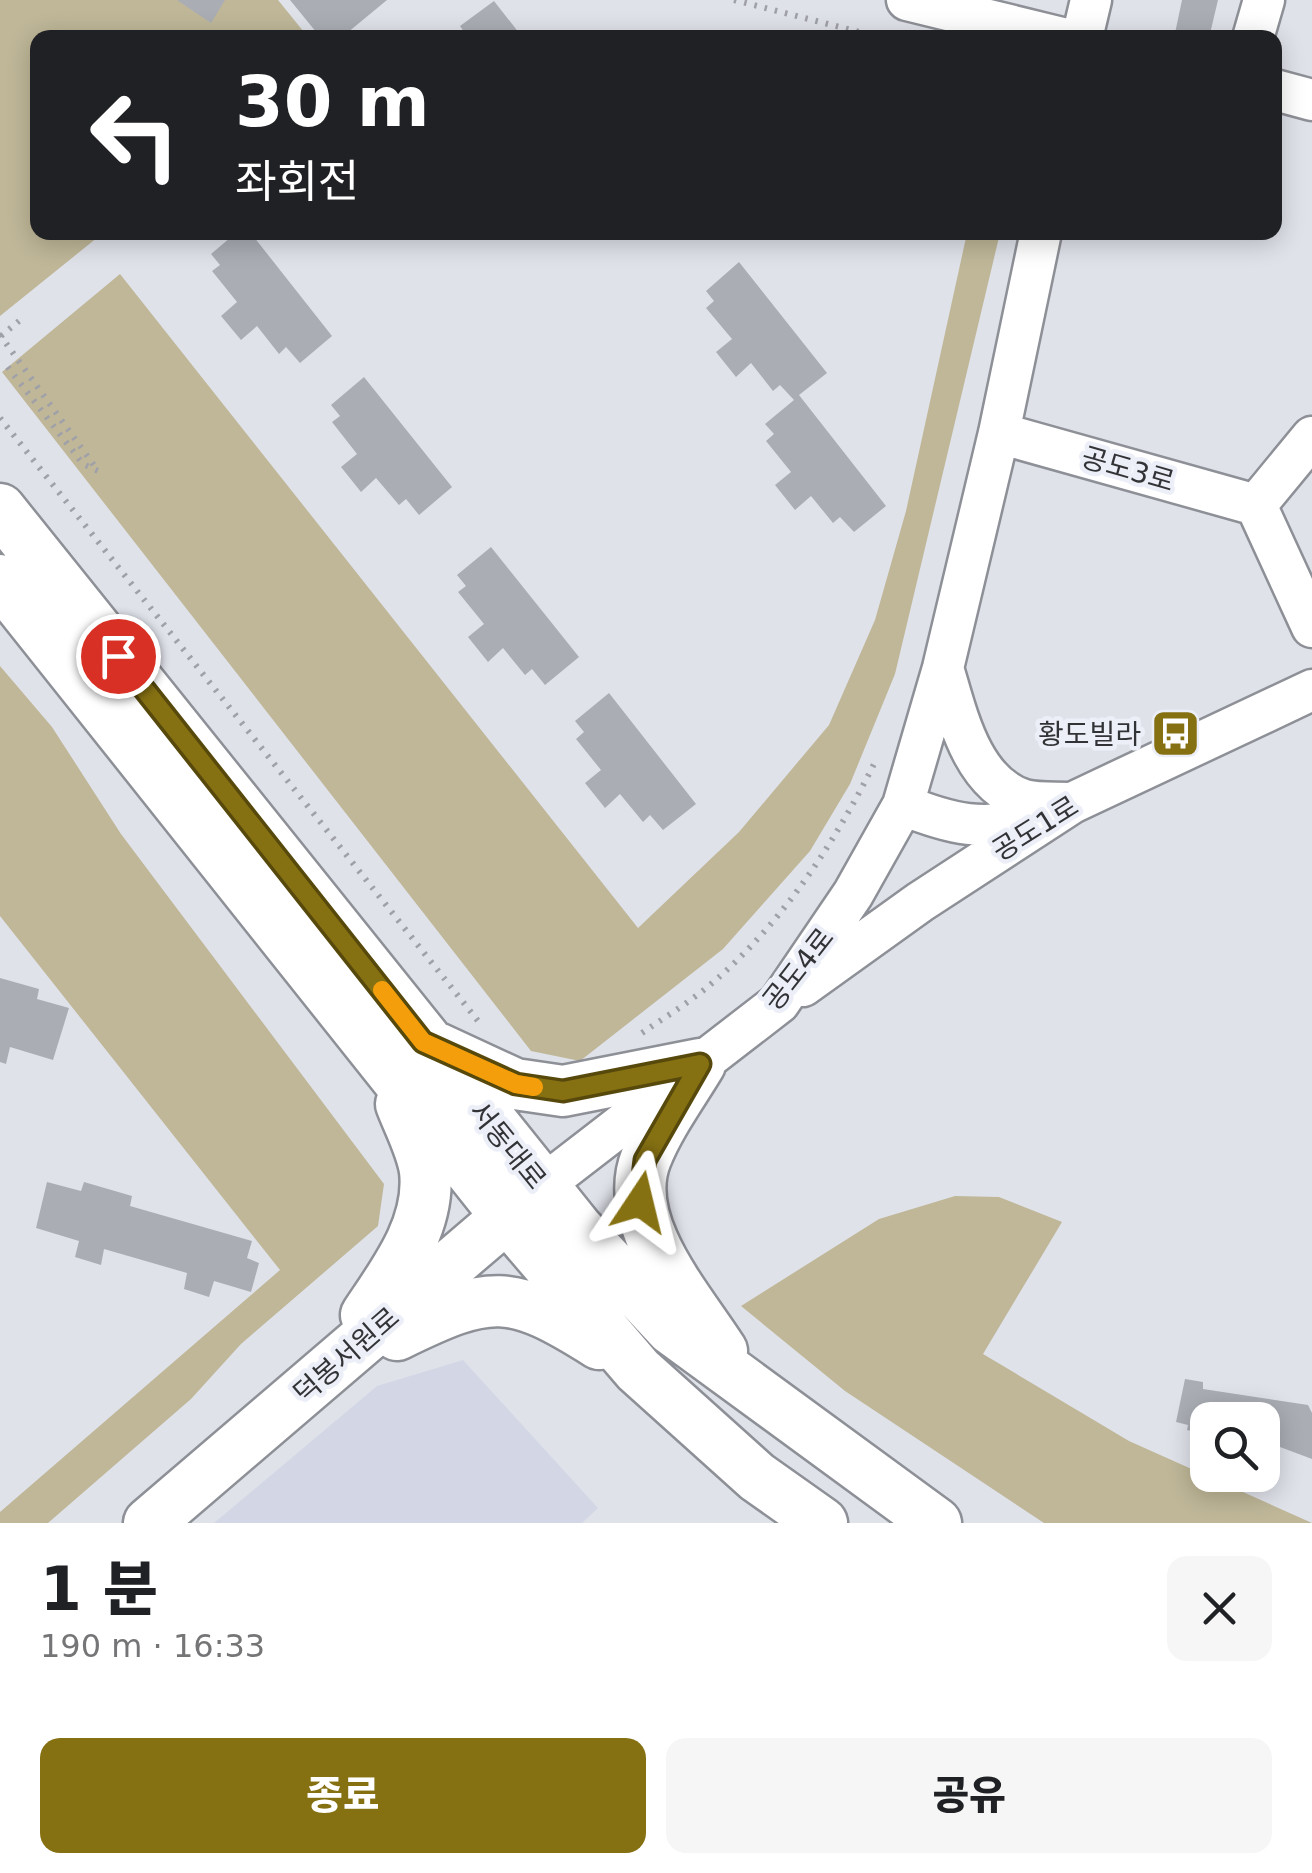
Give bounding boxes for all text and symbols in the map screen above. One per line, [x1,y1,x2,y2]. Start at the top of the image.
text: 30 m [235,61,430,143]
icon: left [70,70,200,200]
text: 좌회전 [235,155,359,208]
street label: 공도3로 [1078,441,1178,498]
pin [76,614,161,699]
icon: arrive [91,629,146,684]
bus stop icon: 황도빌라 [1150,708,1202,760]
place label: 황도빌라 [1038,718,1141,751]
street label: 공도1로 [986,789,1084,868]
street label: 공도4로 [756,922,841,1017]
street label: 서동대로 [462,1095,553,1196]
position arrow [588,1150,692,1254]
street label: 덕봉서원로 [287,1301,406,1410]
map controls [1190,1402,1280,1492]
button: search [1190,1402,1280,1492]
text: 1 분 [40,1554,158,1624]
button: close [1167,1556,1272,1661]
text: 190 m · 16:33 [40,1627,265,1665]
button: 종료 [40,1738,646,1853]
button: 공유 [666,1738,1272,1853]

